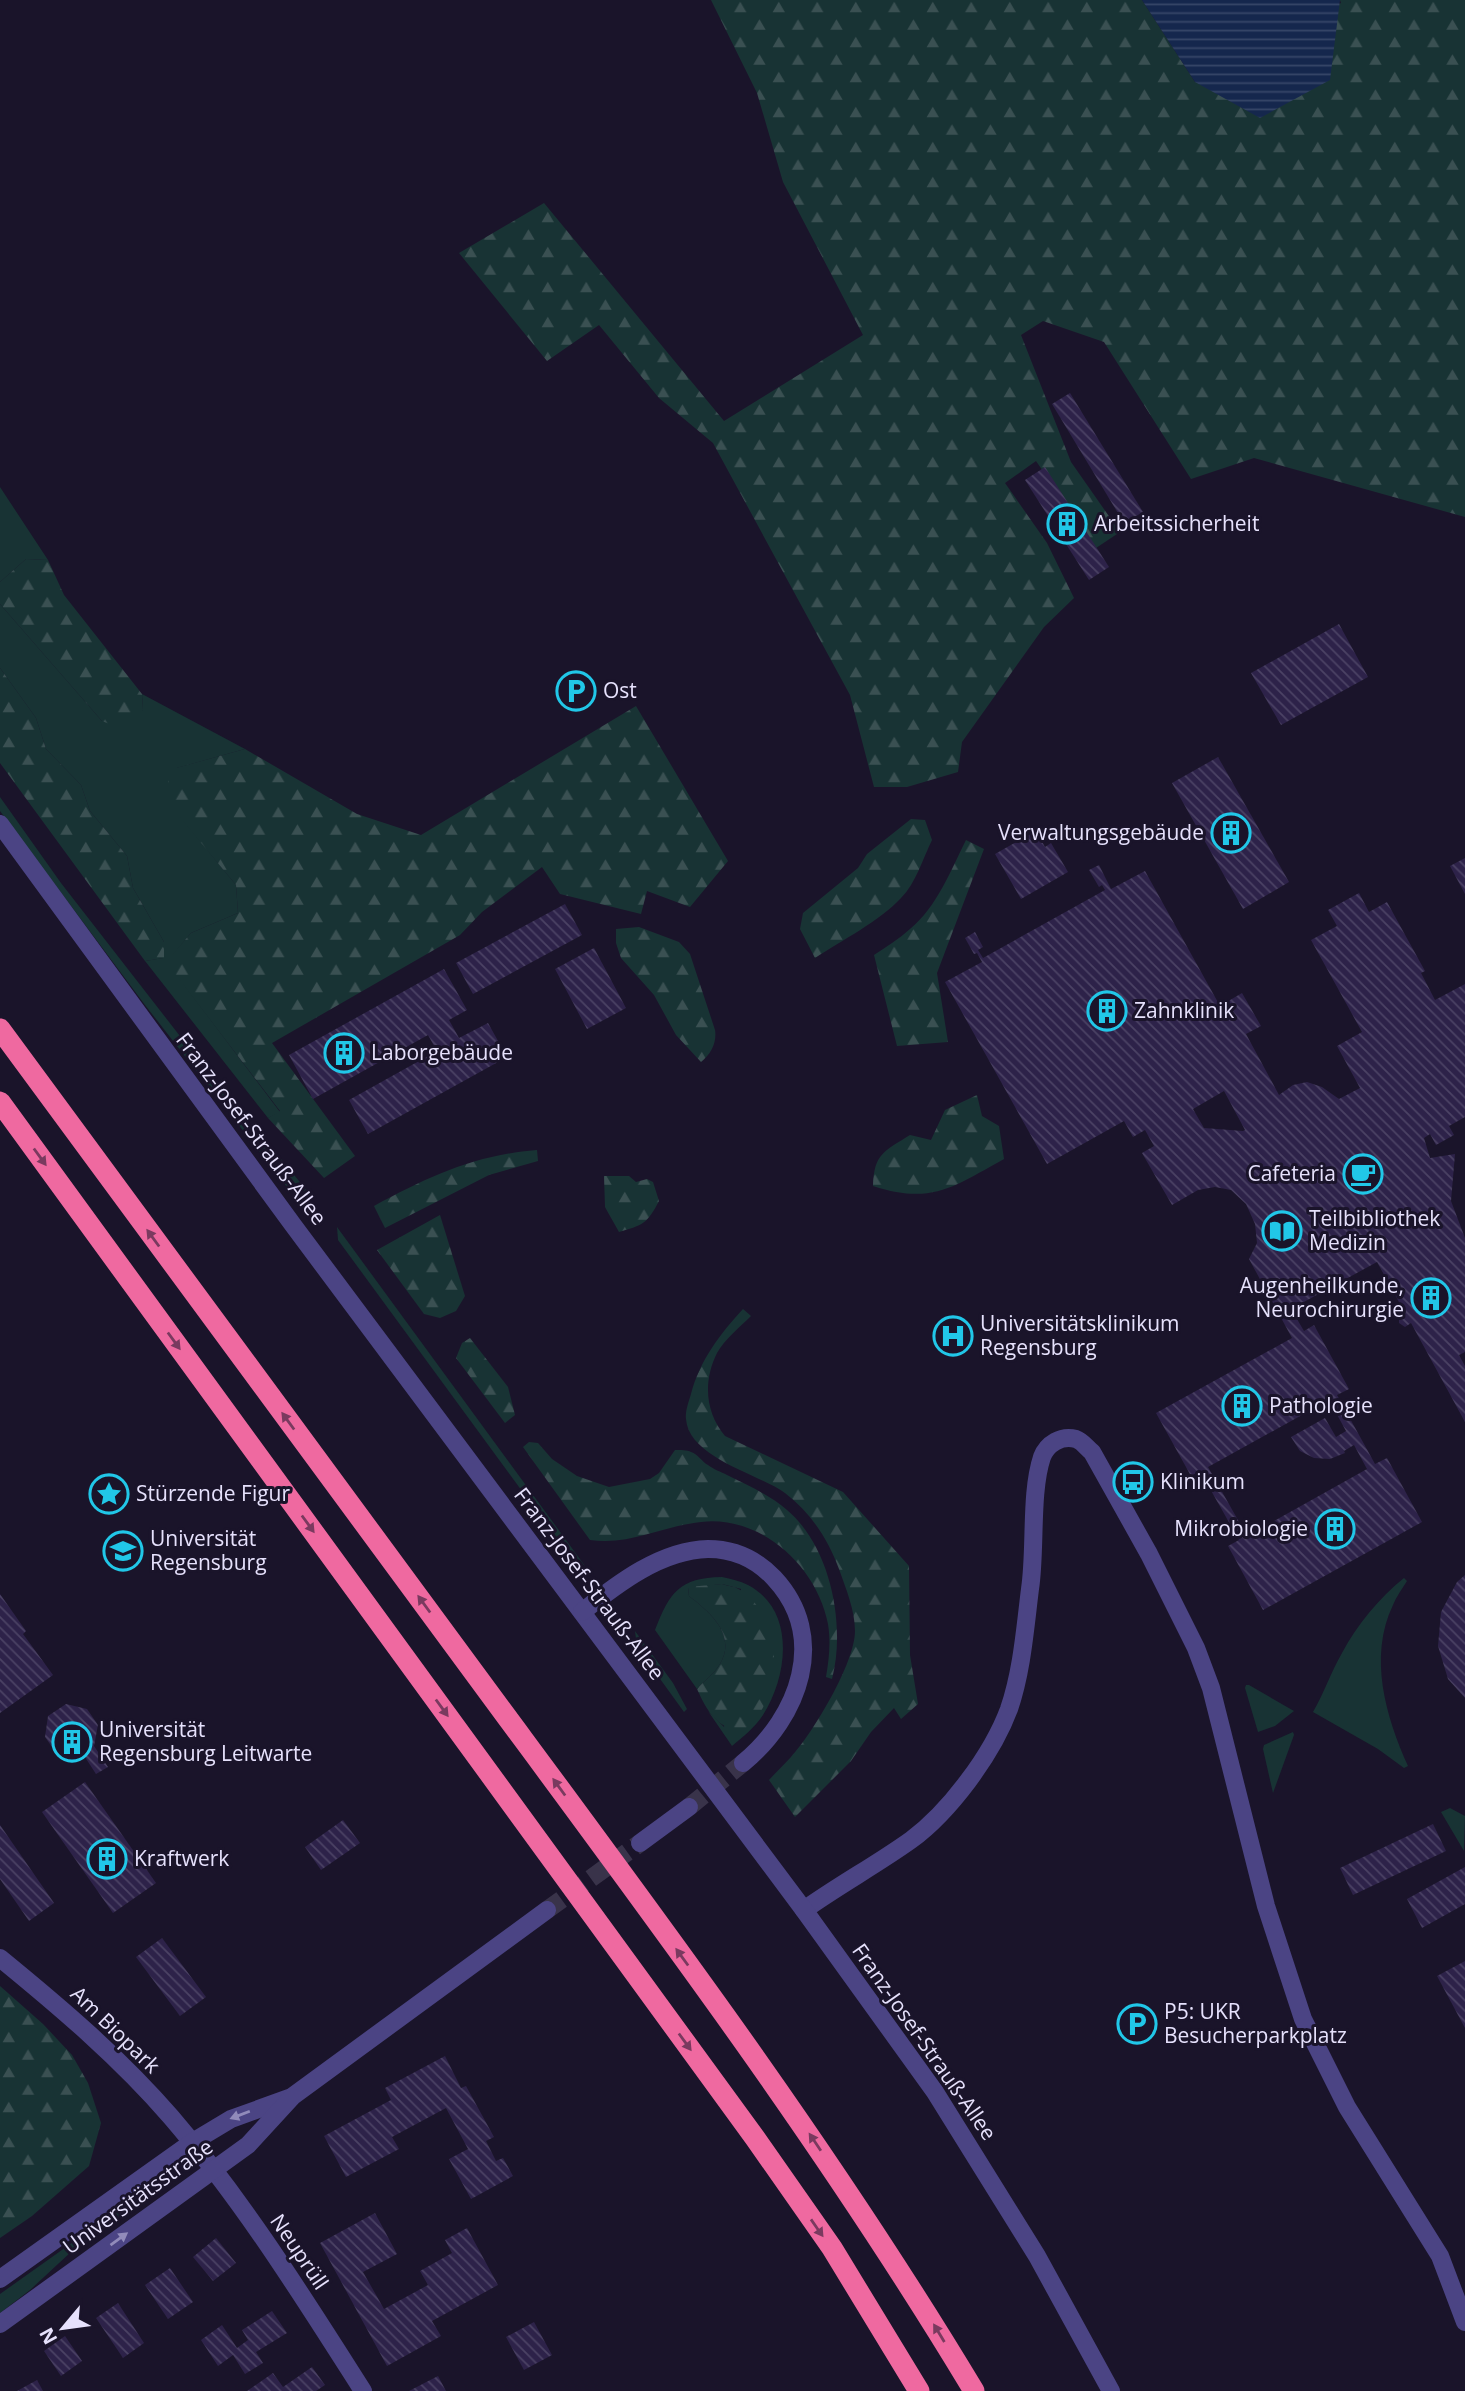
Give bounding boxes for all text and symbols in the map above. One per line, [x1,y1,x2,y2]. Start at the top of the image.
building icon: Arbeitssicherheit [1046,503,1088,545]
place label: Arbeitssicherheit [1094,509,1259,537]
parking icon: Ost [555,670,597,712]
place label: Ost [603,676,637,704]
building icon: Verwaltungsgebäude [1210,812,1252,854]
place label: Verwaltungsgebäude [998,818,1204,846]
building icon: Zahnklinik [1086,990,1128,1032]
place label: Zahnklinik [1134,996,1234,1024]
street label: Franz-Josef-Strauß-Allee [170,1027,333,1230]
building icon: Laborgebäude [323,1032,365,1074]
place label: Laborgebäude [371,1038,513,1066]
one-way arrow [33,1148,47,1166]
cafe icon: Cafeteria [1342,1153,1384,1195]
place label: Cafeteria [1247,1159,1336,1187]
place label: Teilbibliothek Medizin [1309,1204,1440,1256]
library icon: Teilbibliothek Medizin [1261,1210,1303,1252]
one-way arrow [147,1229,161,1247]
place label: Augenheilkunde, Neurochirurgie [1240,1271,1404,1323]
building icon: Augenheilkunde, Neurochirurgie [1410,1277,1452,1319]
place label: Universitätsklinikum Regensburg [980,1309,1179,1361]
hospital icon: Universitätsklinikum Regensburg [932,1315,974,1357]
one-way arrow [167,1332,181,1350]
building icon: Pathologie [1221,1385,1263,1427]
place label: Pathologie [1269,1391,1373,1419]
one-way arrow [282,1412,296,1430]
bus stop icon: Klinikum [1112,1461,1154,1503]
place label: Klinikum [1160,1467,1245,1495]
place icon: Stürzende Figur [88,1473,130,1515]
place label: Stürzende Figur [136,1479,290,1507]
street label: Franz-Josef-Strauß-Allee [508,1482,671,1685]
building icon: Mikrobiologie [1314,1508,1356,1550]
place label: Mikrobiologie [1174,1514,1308,1542]
one-way arrow [301,1515,315,1533]
place label: Universität Regensburg [150,1524,267,1576]
school or university icon: Universität Regensburg [102,1530,144,1572]
one-way arrow [417,1595,431,1613]
one-way arrow [435,1699,449,1717]
place label: Universität Regensburg Leitwarte [99,1715,312,1767]
building icon: Universität Regensburg Leitwarte [51,1721,93,1763]
one-way arrow [552,1778,566,1796]
building icon: Kraftwerk [86,1838,128,1880]
place label: Kraftwerk [134,1844,229,1872]
street label: Franz-Josef-Strauß-Allee [846,1938,1003,2145]
one-way arrow [676,1948,690,1966]
street label: Am Biopark [65,1980,166,2079]
place label: P5: UKR Besucherparkplatz [1164,1997,1347,2049]
parking icon: P5: UKR Besucherparkplatz [1116,2003,1158,2045]
one-way arrow [678,2033,692,2051]
one-way arrow [230,2110,251,2121]
street label: Universitätsstraße [57,2132,218,2260]
one-way arrow [808,2133,822,2151]
street label: Neuprüll [264,2208,335,2295]
one-way arrow [810,2219,824,2237]
one-way arrow [110,2232,128,2246]
north arrow [28,2293,98,2363]
text: N [33,2323,63,2349]
one-way arrow [933,2323,945,2342]

